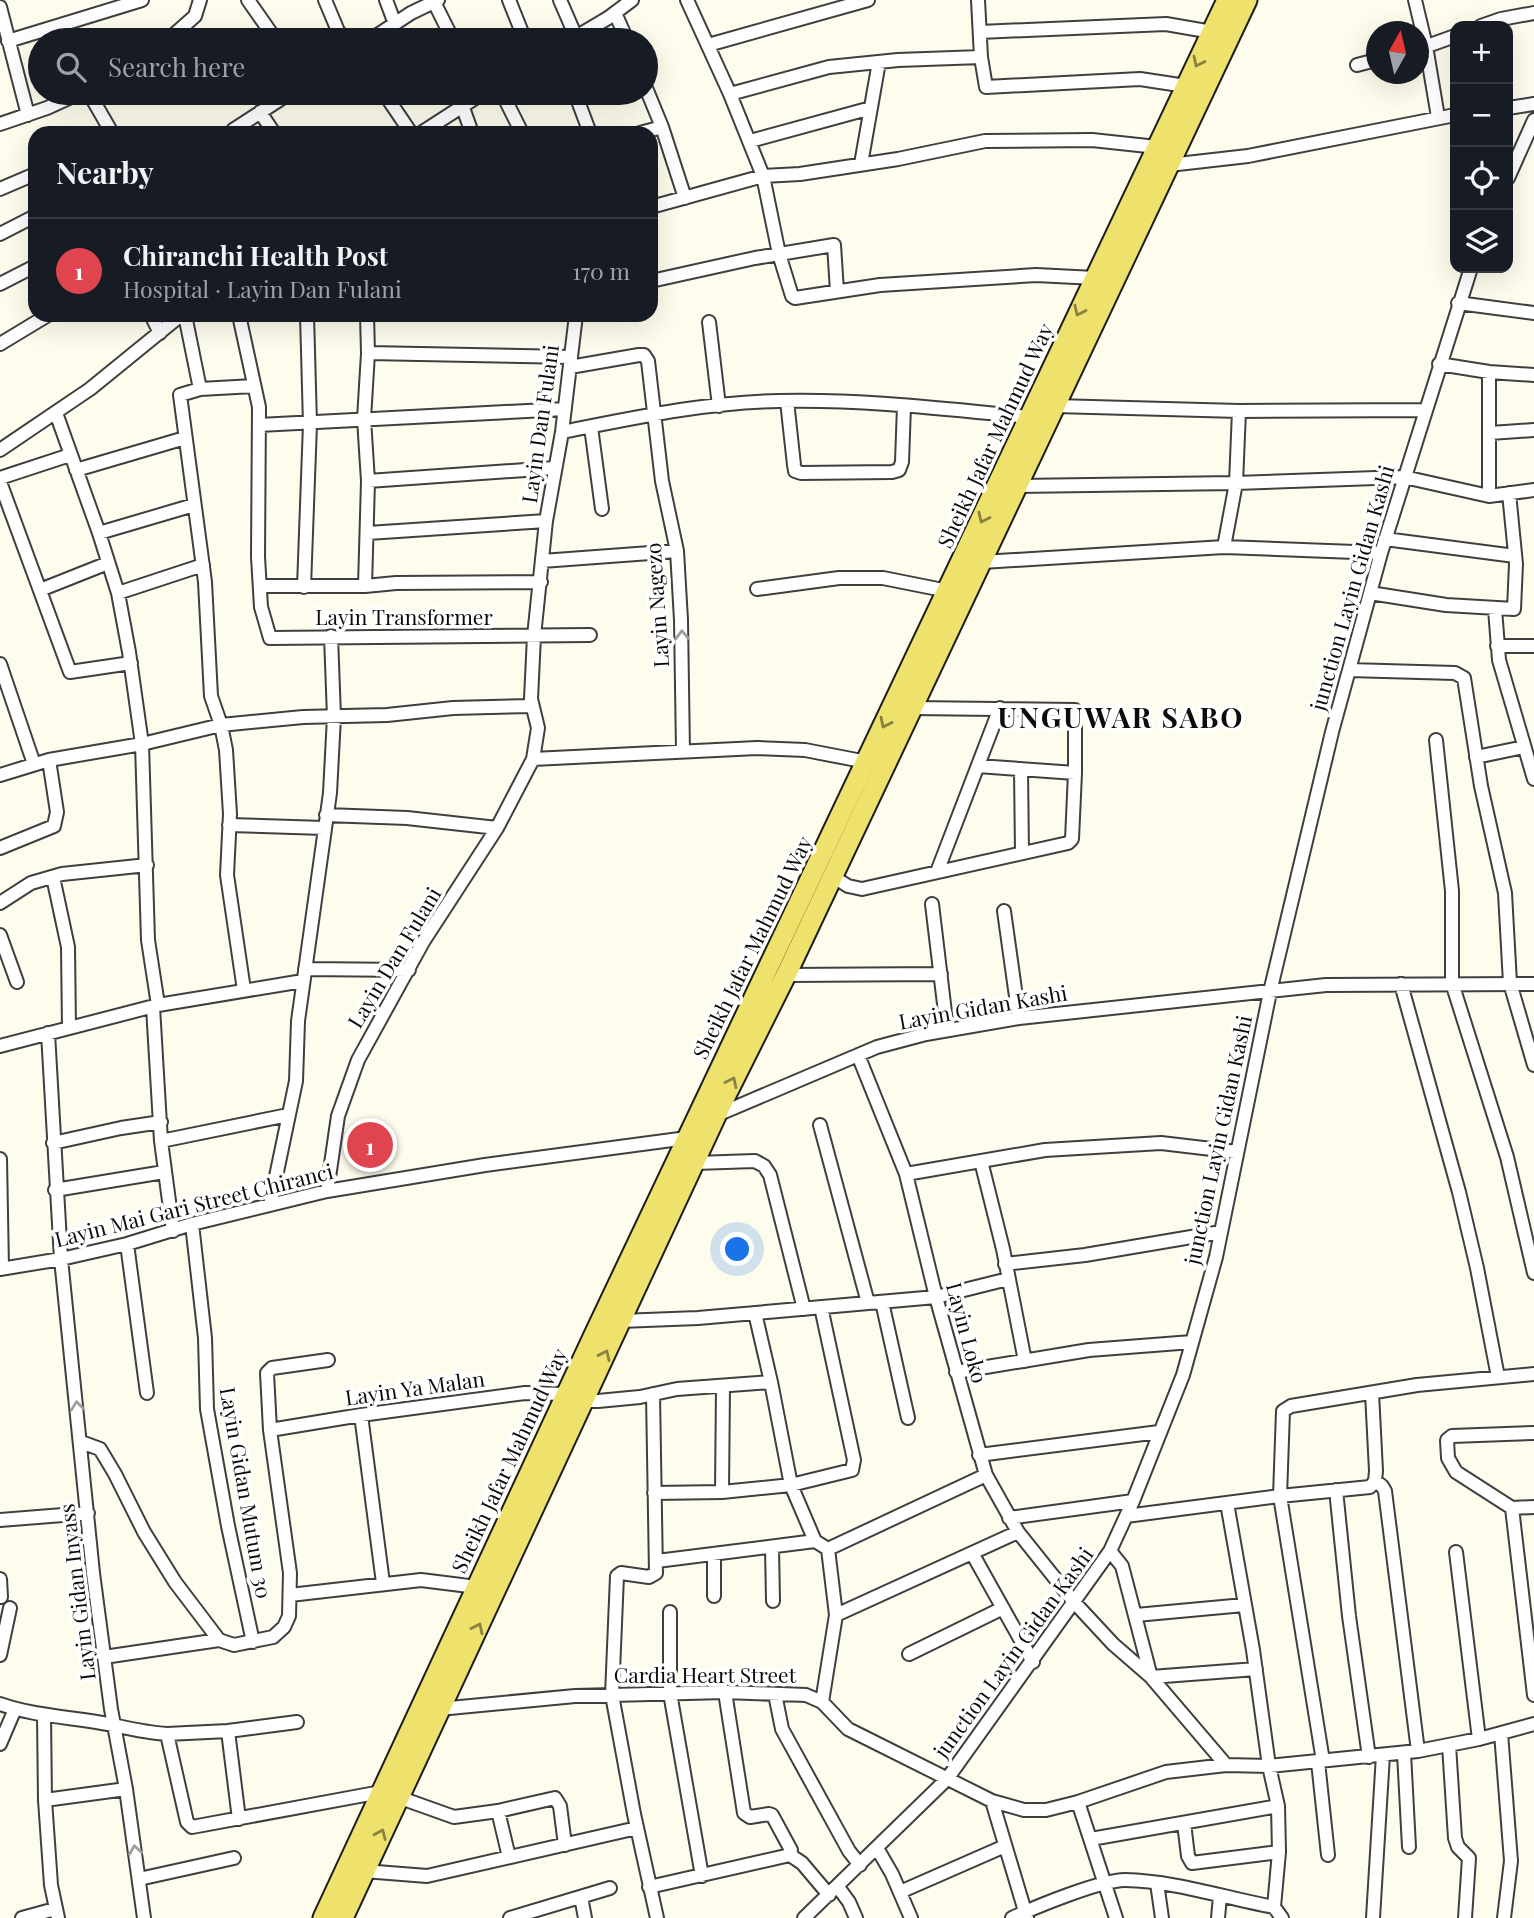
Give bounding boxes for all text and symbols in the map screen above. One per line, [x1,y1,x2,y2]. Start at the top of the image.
north arrow [1366,21,1429,84]
map controls [1450,21,1513,273]
button: + [1450,21,1513,84]
search box [28,28,658,105]
icon: search [52,48,90,86]
text: Search here [108,49,245,84]
one-way arrow [1192,55,1206,67]
button: − [1450,84,1513,147]
button: locate [1450,147,1513,210]
text: Nearby [56,152,154,192]
button: layers [1450,210,1513,273]
text: Chiranchi Health Post [123,238,388,273]
text: 1 [75,255,83,286]
text: 170 m [572,255,630,286]
text: Hospital · Layin Dan Fulani [123,273,402,304]
one-way arrow [1074,304,1088,317]
street label: Sheikh Jafar Mahmud Way [930,318,1059,552]
street label: Layin Dan Fulani [514,343,564,505]
street label: junction Layin Gidan Kashi [1302,461,1400,714]
one-way arrow [978,511,992,523]
street label: Layin Nagezo [638,542,674,668]
street label: Layin Transformer [315,602,493,630]
one-way arrow [674,629,689,640]
district label: UNGUWAR SABO [997,698,1245,735]
one-way arrow [880,716,894,728]
street label: Sheikh Jafar Mahmud Way [685,831,818,1063]
street label: Layin Dan Fulani [340,881,446,1033]
street label: Layin Gidan Kashi [896,977,1069,1035]
street label: junction Layin Gidan Kashi [1177,1012,1257,1268]
one-way arrow [724,1077,738,1089]
pin: 1 [347,1119,393,1171]
street label: Layin Mai Gari Street Chiranci [51,1156,336,1252]
your location [720,1232,754,1266]
street label: Layin Loko [941,1279,995,1386]
street label: Sheikh Jafar Mahmud Way [444,1343,573,1577]
one-way arrow [597,1350,611,1362]
street label: Layin Ya Malan [343,1363,487,1411]
street label: Layin Gidan Mutum 30 [215,1385,279,1601]
one-way arrow [70,1401,85,1412]
street label: Layin Gidan Inyass [51,1502,101,1682]
street label: junction Layin Gidan Kashi [926,1541,1098,1764]
one-way arrow [470,1623,484,1635]
street label: Cardia Heart Street [614,1660,797,1688]
one-way arrow [373,1828,387,1841]
one-way arrow [127,1845,142,1856]

